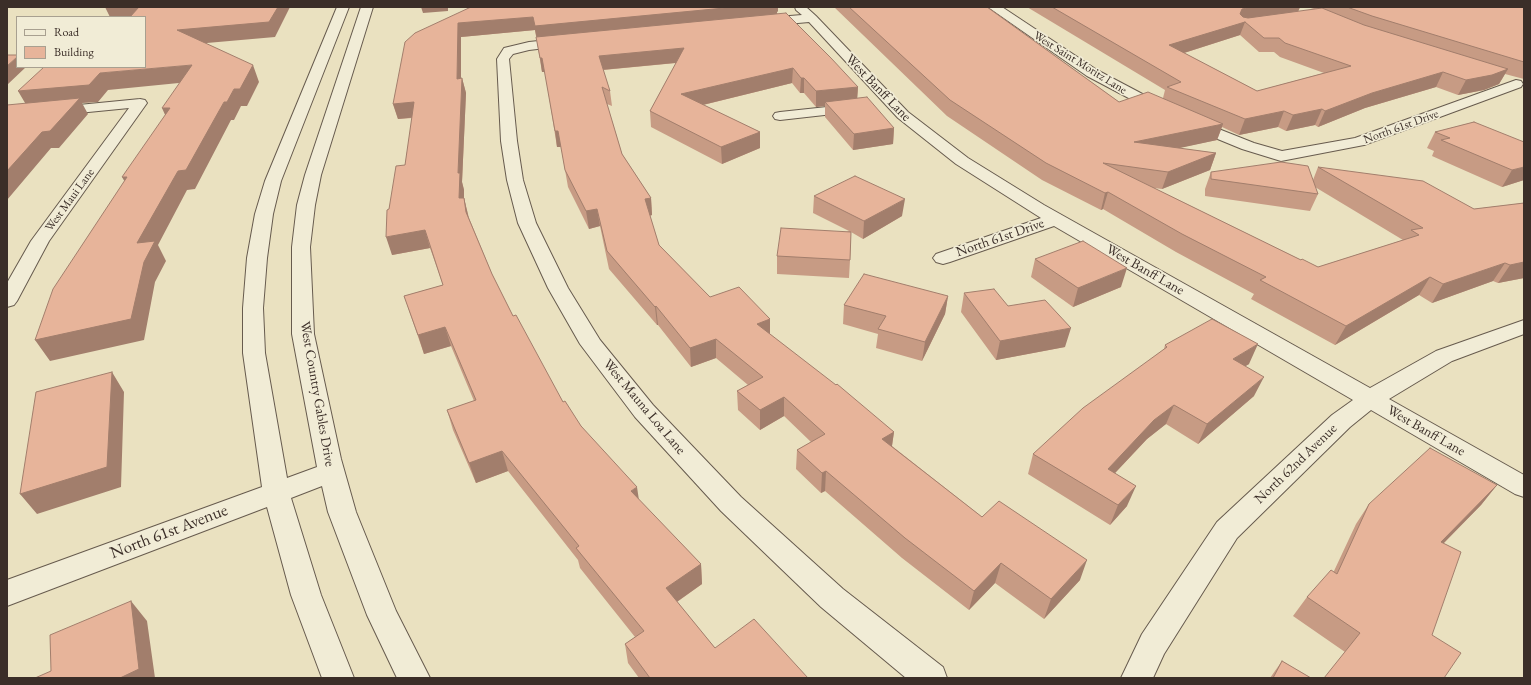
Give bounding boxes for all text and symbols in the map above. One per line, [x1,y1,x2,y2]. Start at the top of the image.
legend [16,16,146,68]
text: Road [54,24,79,40]
street label: West Saint Moritz Lane [1031,28,1129,98]
text: Building [54,44,94,60]
street label: West Banff Lane [842,51,914,125]
street label: North 61st Drive [1361,107,1441,147]
street label: West Maui Lane [42,166,98,234]
street label: North 61st Drive [954,215,1046,261]
street label: West Banff Lane [1103,241,1187,299]
street label: West Country Gables Drive [296,320,338,468]
street label: West Mauna Loa Lane [599,356,689,458]
street label: West Banff Lane [1384,402,1468,460]
street label: North 62nd Avenue [1251,420,1341,508]
street label: North 61st Avenue [107,500,231,564]

